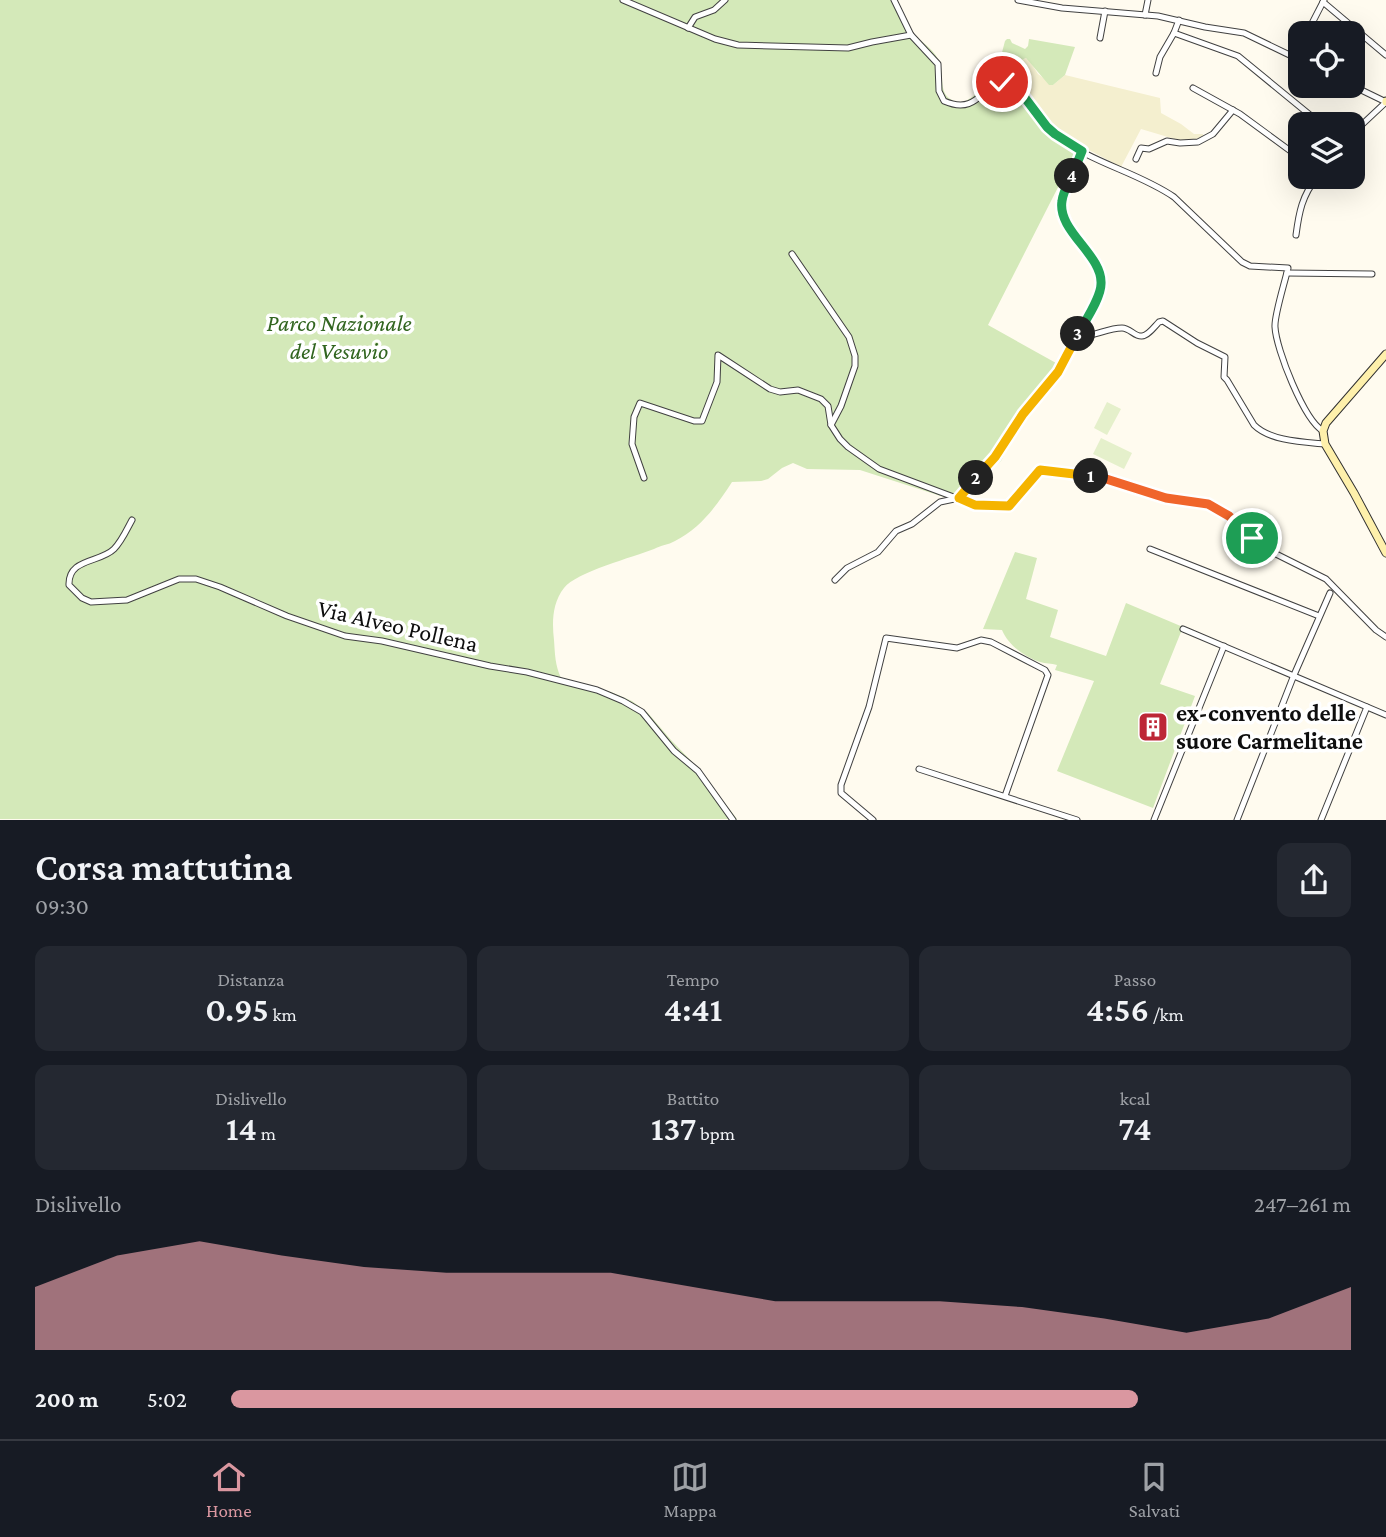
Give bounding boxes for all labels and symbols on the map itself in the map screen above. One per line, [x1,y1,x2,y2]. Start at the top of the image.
pin [972,52,1032,112]
pin: 4 [1054,158,1090,194]
park label: Parco Nazionale del Vesuvio [266,309,412,364]
pin: 3 [1060,316,1096,352]
pin: 1 [1074,458,1108,494]
pin: 2 [958,461,993,496]
pin [1222,508,1282,568]
street label: Via Alveo Pollena [315,594,481,657]
place label: ex-convento delle suore Carmelitane [1176,699,1363,754]
building icon: ex-convento delle suore Carmelitane [1136,710,1170,744]

